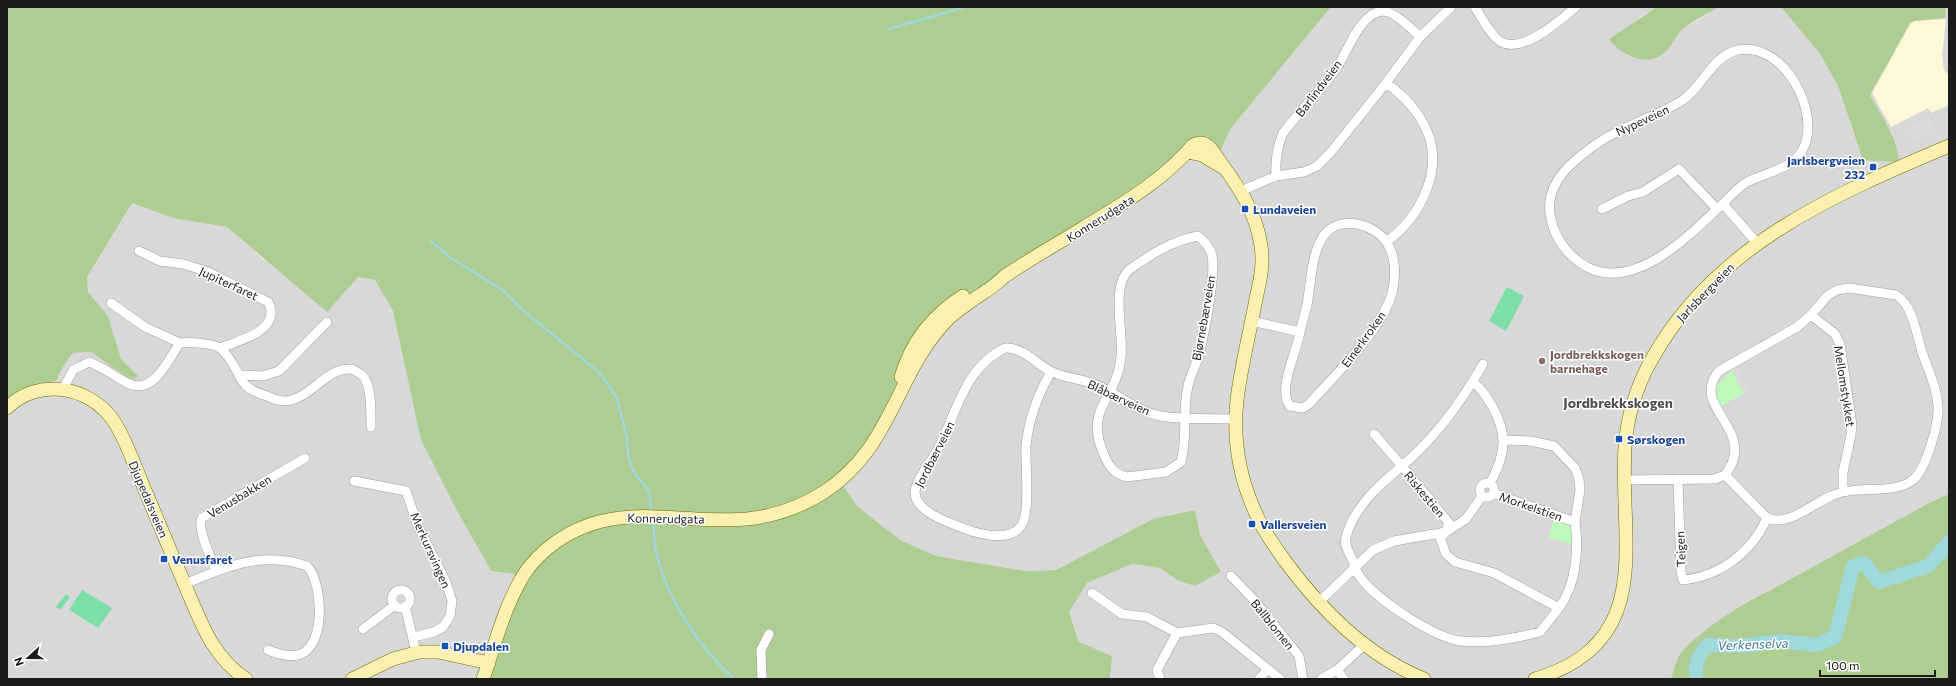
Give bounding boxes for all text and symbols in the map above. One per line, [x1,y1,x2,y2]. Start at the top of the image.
street label: Barlindveien [1292,57,1344,119]
street label: Nypeveien [1613,102,1671,138]
place label: Jarlsbergveien 232 [1787,153,1865,181]
marker: Jarlsbergveien 232 [1868,162,1878,172]
street label: Konnerudgata [1064,192,1136,244]
place label: Lundaveien [1253,202,1316,216]
marker: Lundaveien [1240,204,1250,214]
street label: Jarlsbergveien [1673,260,1737,325]
street label: Jupiterfaret [197,263,261,304]
street label: Bjørnebærveien [1189,274,1217,362]
street label: Einerkroken [1338,308,1388,370]
street label: Mellomstykket [1832,344,1858,428]
place label: Jordbrekkskogen barnehage [1550,347,1644,375]
marker: Jordbrekkskogen barnehage [1537,356,1547,366]
street label: Blåbærveien [1086,376,1152,418]
district label: Jordbrekkskogen [1563,394,1673,411]
street label: Jordbærveien [911,419,958,490]
place label: Sørskogen [1627,432,1685,446]
marker: Sørskogen [1614,434,1624,444]
street label: Djupedalsveien [126,458,172,540]
street label: Riskestien [1402,468,1448,520]
street label: Venusbakken [204,471,274,521]
street label: Morkelstien [1498,489,1564,523]
street label: Merkursvingen [408,510,454,590]
street label: Konnerudgata [627,510,705,526]
place label: Vallersveien [1260,517,1327,531]
marker: Vallersveien [1247,519,1257,529]
street label: Teigen [1672,531,1688,567]
place label: Venusfaret [172,552,233,566]
marker: Venusfaret [159,554,169,564]
street label: Ballblomen [1248,596,1298,652]
water label: Verkenselva [1717,635,1789,653]
north arrow [8,638,48,678]
place label: Djupdalen [453,639,509,653]
marker: Djupdalen [440,641,450,651]
scale bar [1820,652,1935,678]
text: N [11,656,26,668]
text: 100 m [1826,658,1860,672]

